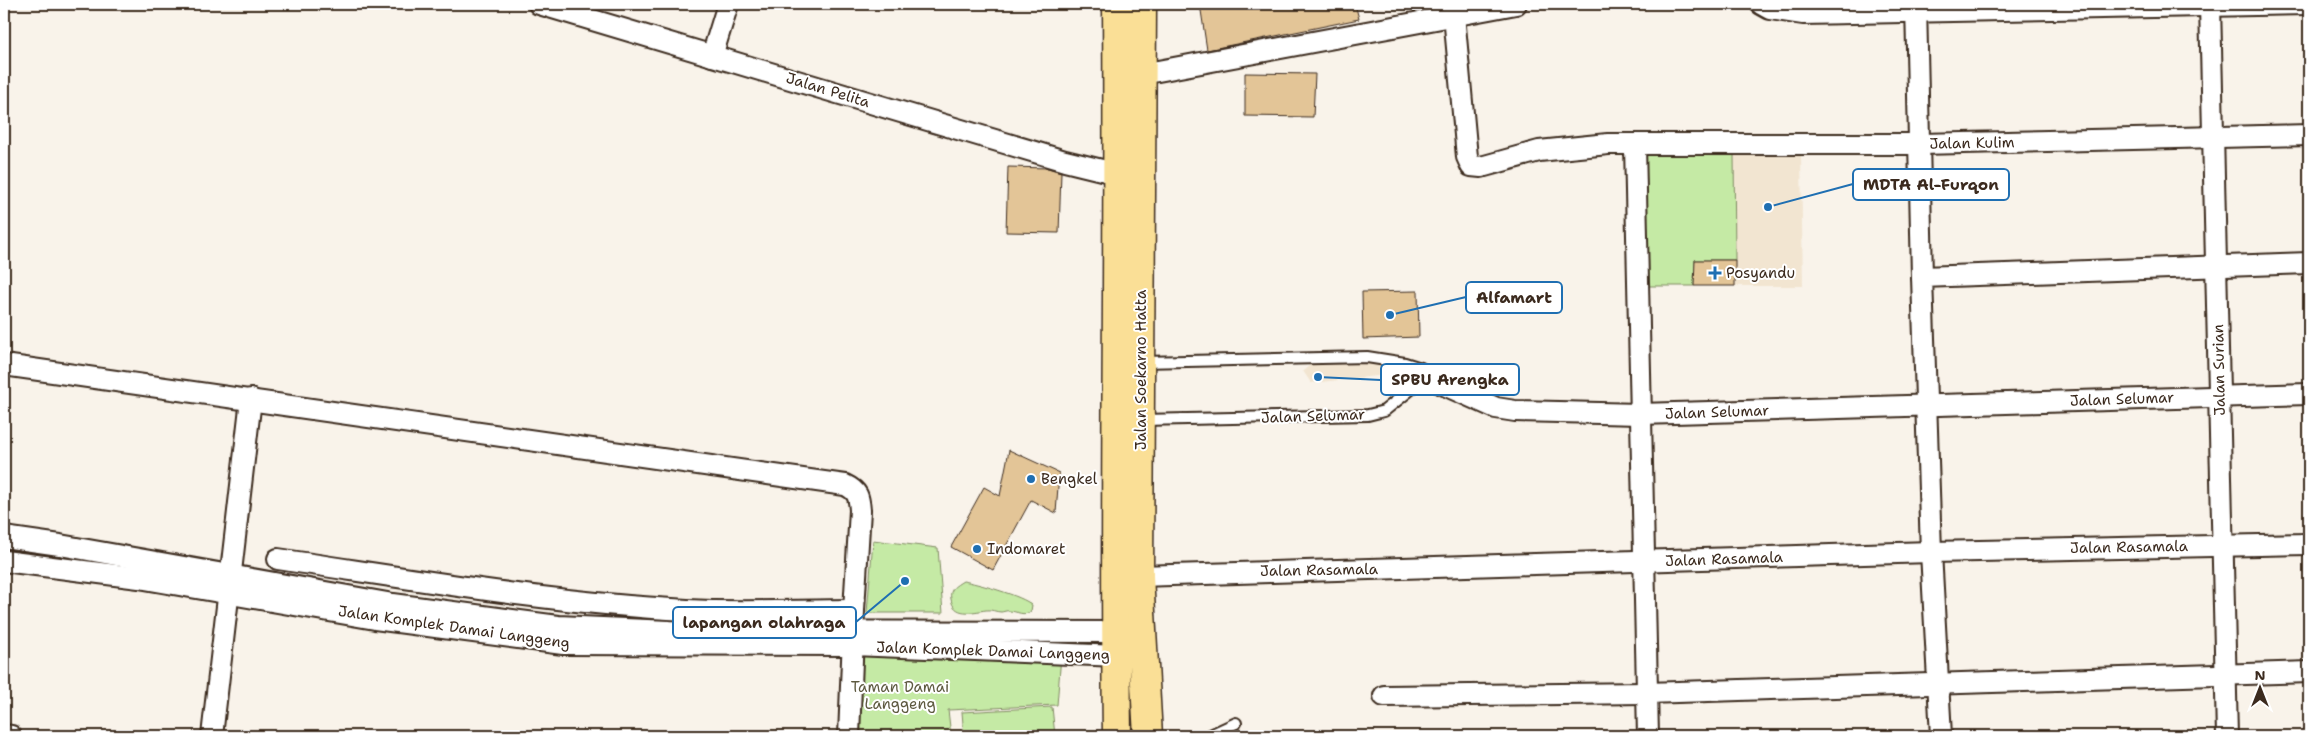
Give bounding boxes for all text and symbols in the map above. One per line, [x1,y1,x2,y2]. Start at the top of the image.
street label: Jalan Pelita [784,68,873,112]
street label: Jalan Kulim [1929,132,2015,154]
callout: MDTA Al-Furqon [1853,169,2009,200]
text: MDTA Al-Furqon [1863,174,1999,195]
place label: Posyandu [1726,263,1795,283]
marker: Posyandu [1708,266,1722,280]
callout: Alfamart [1466,282,1562,313]
text: Alfamart [1476,287,1552,308]
street label: Jalan Soekarno Hatta [1131,289,1151,450]
street label: Jalan Surian [2208,324,2230,416]
callout: SPBU Arengka [1381,364,1519,395]
text: SPBU Arengka [1391,369,1509,390]
street label: Jalan Selumar [2069,387,2175,411]
street label: Jalan Selumar [1664,400,1770,424]
street label: Jalan Selumar [1260,404,1366,428]
place label: Bengkel [1041,469,1098,489]
marker: Bengkel [1025,473,1037,485]
street label: Jalan Rasamala [2070,536,2189,558]
place label: Indomaret [987,539,1066,559]
marker: Indomaret [971,543,983,555]
street label: Jalan Rasamala [1665,547,1784,571]
street label: Jalan Rasamala [1260,559,1379,581]
street label: Jalan Komplek Damai Langgeng [337,601,571,653]
callout: lapangan olahraga [673,607,856,638]
text: lapangan olahraga [683,612,845,633]
street label: Jalan Komplek Damai Langgeng [876,637,1110,665]
north arrow [2236,662,2286,712]
text: N [2254,666,2266,684]
park label: Taman Damai Langgeng [851,677,949,714]

